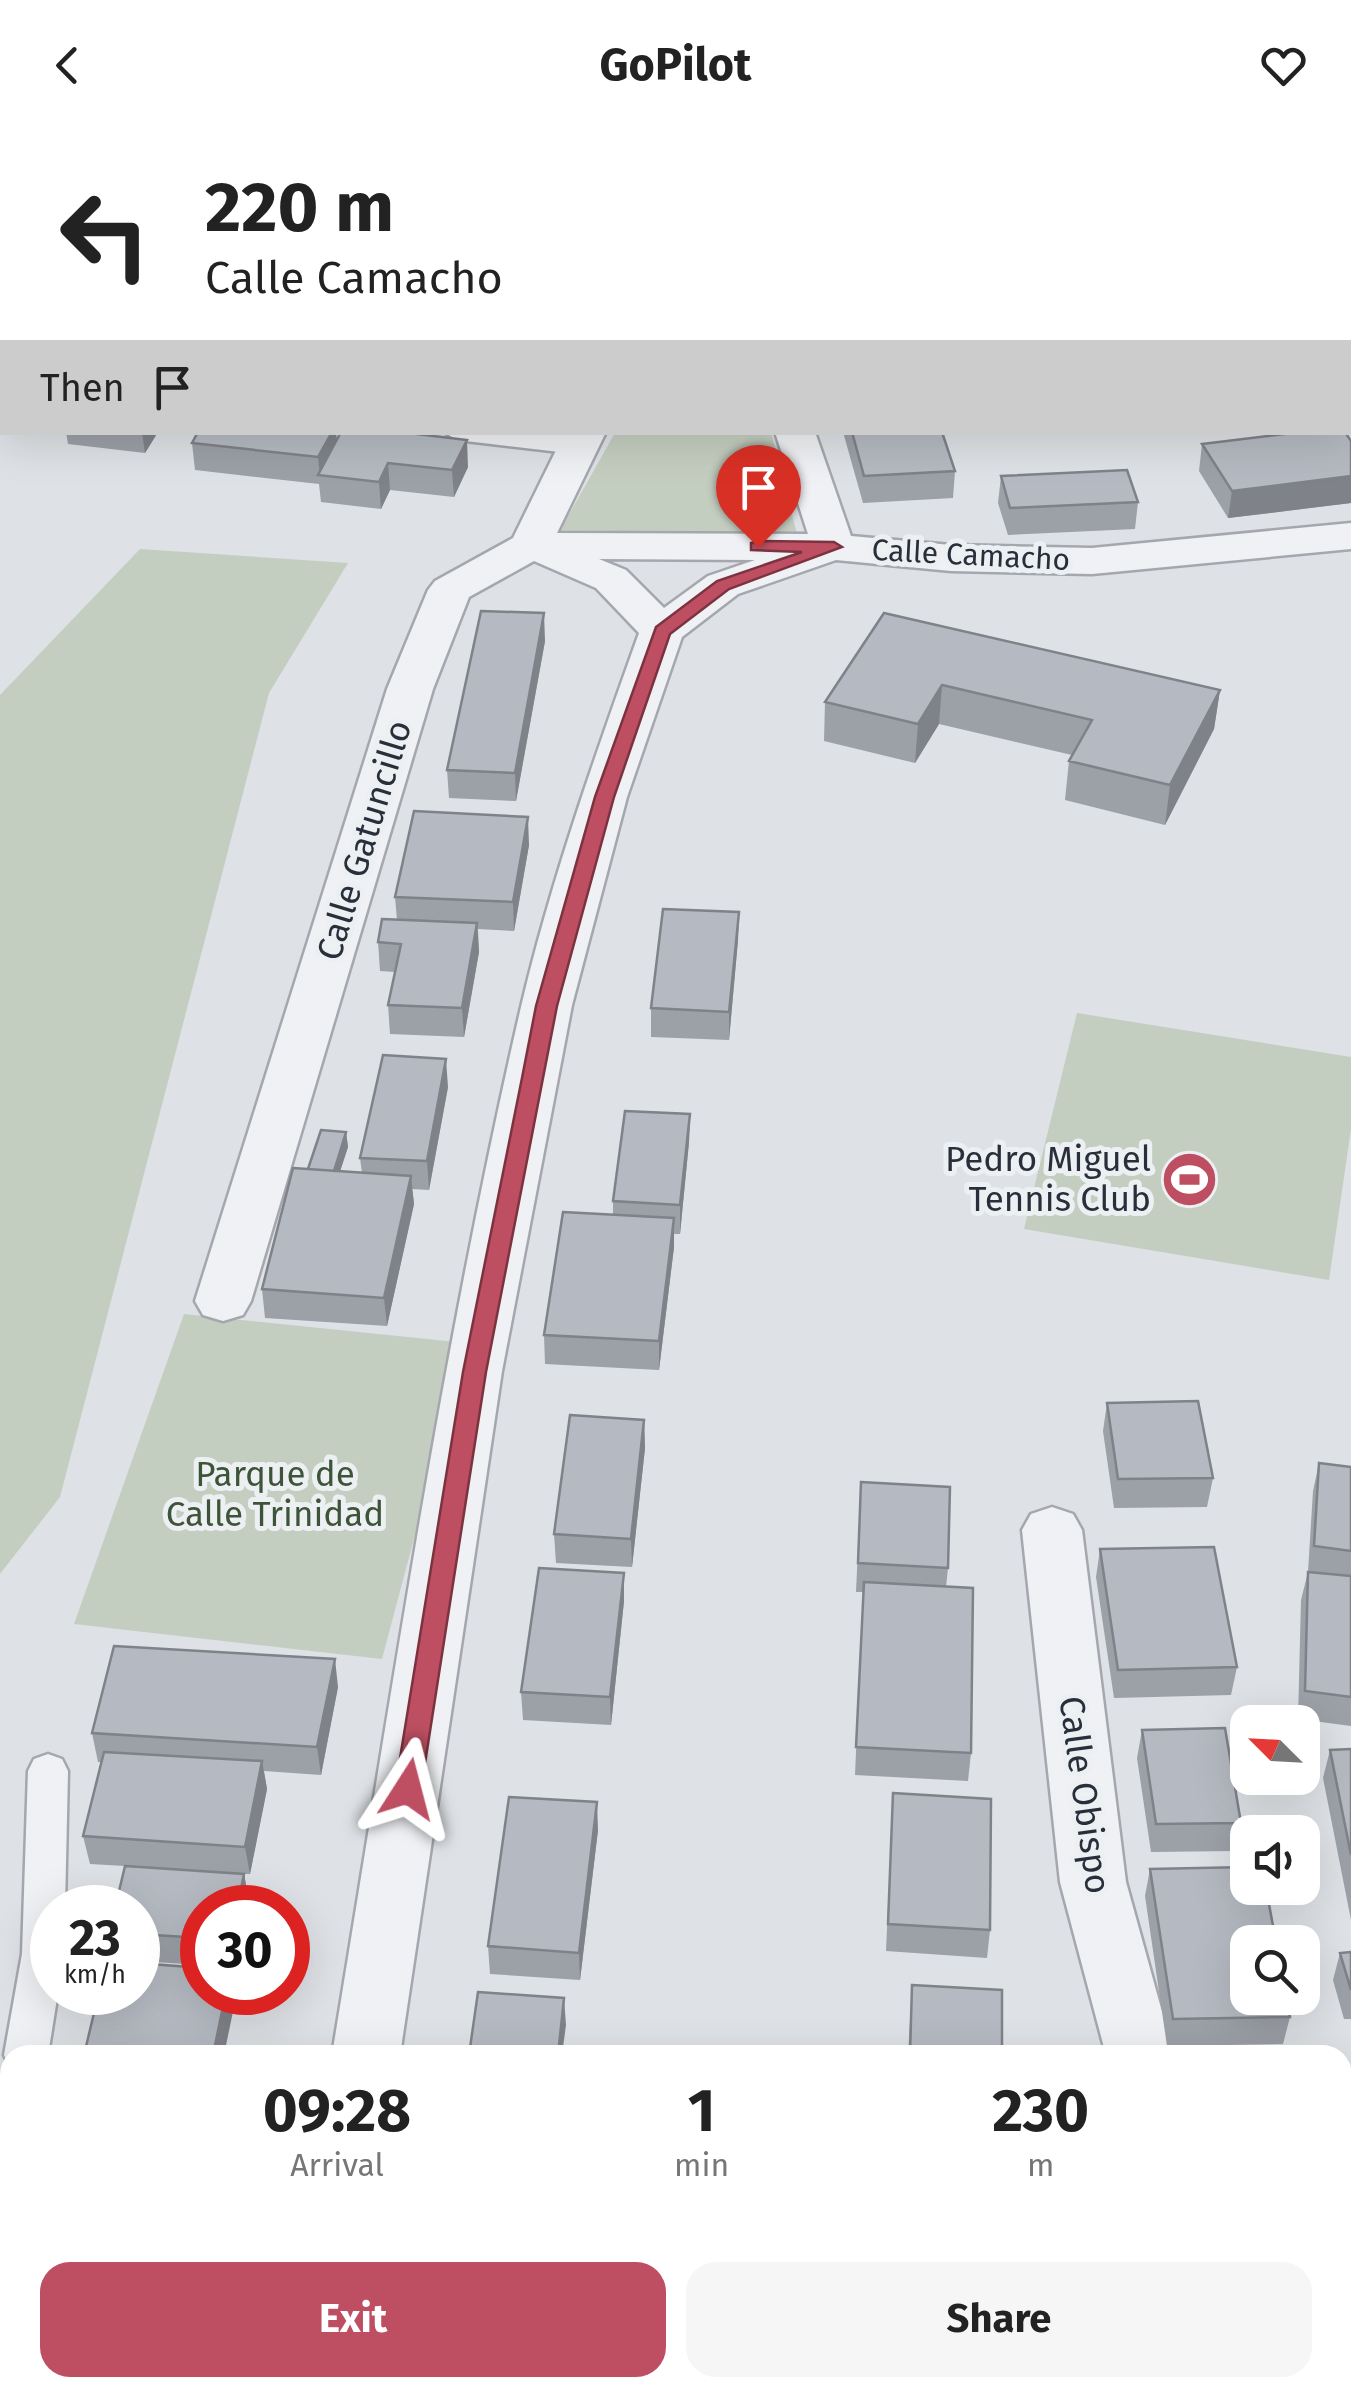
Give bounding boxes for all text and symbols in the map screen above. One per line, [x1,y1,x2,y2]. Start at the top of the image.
icon: back [40,38,95,93]
text: GoPilot [600,38,751,92]
icon: heart [1256,38,1311,93]
text: 220 m [205,166,394,250]
icon: left [40,170,170,300]
text: Calle Camacho [205,251,503,305]
icon: arrive [145,360,200,415]
text: Then [40,365,125,411]
pin [716,445,801,548]
icon: arrive [731,460,786,515]
street label: Calle Camacho [871,532,1071,578]
street label: Calle Gatuncillo [308,715,420,965]
place label: Pedro Miguel Tennis Club [945,1138,1151,1220]
sports icon: Pedro Miguel Tennis Club [1160,1149,1220,1209]
park label: Parque de Calle Trinidad [166,1453,384,1535]
street label: Calle Obispo [1050,1693,1120,1897]
north arrow [1230,1705,1320,1795]
map controls [1230,1705,1320,2015]
position arrow [356,1737,460,1841]
button: sound [1230,1815,1320,1905]
speed limit sign: 30 [180,1885,310,2015]
text: 23 [69,1908,121,1968]
button: search [1230,1925,1320,2015]
text: km/h [64,1960,126,1990]
text: 09:28 [263,2075,411,2147]
text: 1 [688,2075,716,2147]
text: 230 [992,2075,1089,2147]
text: Arrival [290,2146,384,2184]
text: min [674,2146,729,2184]
text: m [1027,2146,1054,2184]
button: Exit [40,2262,666,2377]
button: Share [686,2262,1312,2377]

